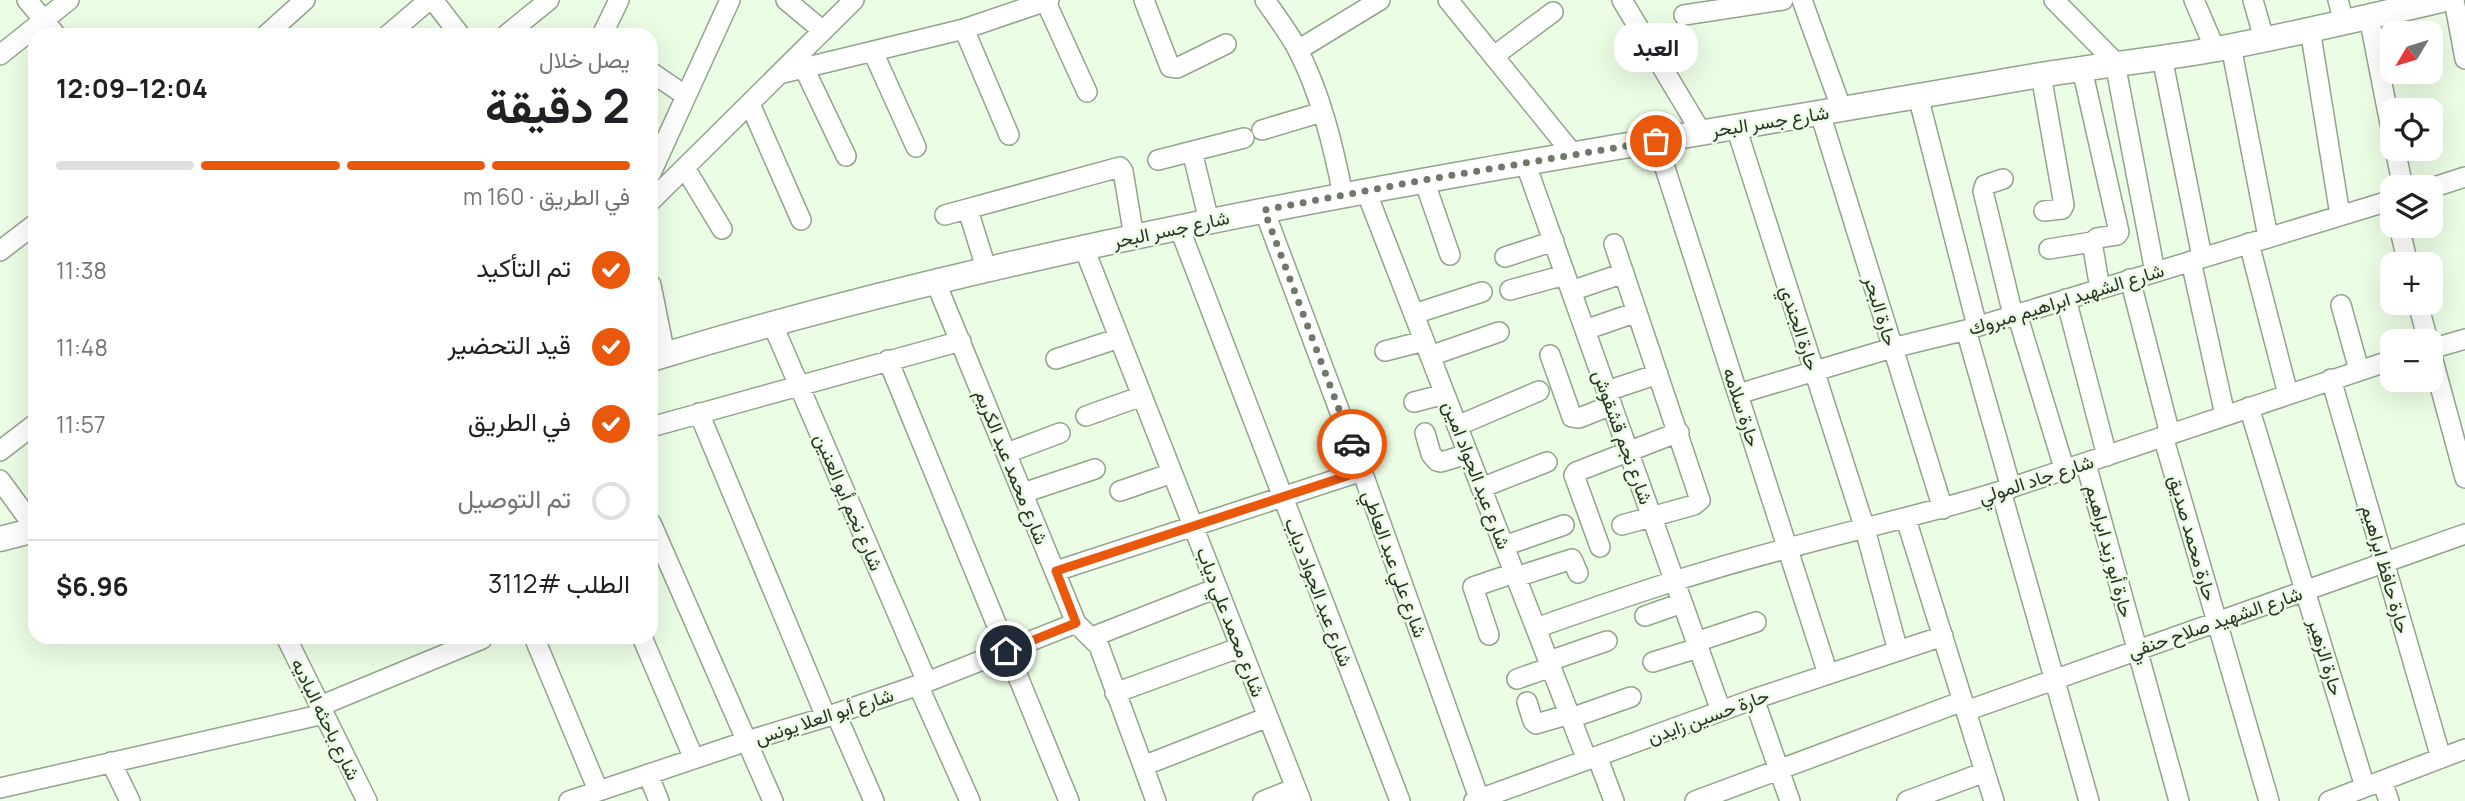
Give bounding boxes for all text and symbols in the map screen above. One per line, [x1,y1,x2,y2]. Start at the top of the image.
north arrow [2380,21,2443,84]
map controls [2380,21,2443,392]
callout: العبد [1614,22,1698,71]
text: العبد [1633,31,1679,63]
text: يصل خلال [539,43,630,75]
text: 12:04–12:09 [56,70,208,106]
text: 2 دقيقة [485,74,630,137]
button: locate [2380,98,2443,161]
street label: شارع جسر البحر [1708,99,1831,143]
pin [1626,111,1686,171]
icon: bag [1637,122,1675,160]
button: layers [2380,175,2443,238]
text: في الطريق · 160 m [463,180,630,212]
street label: شارع جسر البحر [1109,204,1232,254]
text: تم التأكيد [476,249,571,285]
icon: check [592,251,630,289]
button: + [2380,252,2443,315]
text: 11:38 [56,254,107,286]
street label: شارع الشهيد ابراهيم مبروك [1965,257,2167,341]
street label: حارة البحر [1858,272,1904,349]
street label: حارة الجندي [1771,282,1826,375]
text: قيد التحضير [447,326,571,362]
icon: check [592,328,630,366]
button: − [2380,329,2443,392]
text: 11:48 [56,331,108,363]
street label: حارة سلامه [1717,364,1767,450]
street label: شارع نجم قشقوش [1587,366,1659,508]
street label: شارع محمد عبد الكريم [969,386,1055,548]
street label: شارع عبد الجواد امين [1437,397,1517,553]
text: في الطريق [468,403,571,439]
icon: check [592,405,630,443]
text: 11:57 [56,408,106,440]
courier [1317,409,1387,479]
icon: car [1333,425,1371,463]
street label: شارع نجم أبو العنين [808,429,890,575]
street label: شارع جاد المولي [1975,448,2098,513]
street label: حارة محمد صديق [2163,472,2223,604]
text: تم التوصيل [457,480,571,516]
street label: حارة أبو زيد ابراهيم [2080,482,2140,620]
street label: شارع علي عبد العاطي [1353,487,1434,642]
street label: حارة حافظ ابراهيم [2355,502,2417,636]
street label: شارع عبد الجواد دياب [1279,514,1359,670]
street label: شارع محمد علي دياب [1188,543,1272,702]
text: الطلب #3112 [488,565,630,601]
text: $6.96 [56,568,129,604]
street label: شارع الشهيد صلاح حنفي [2124,580,2307,667]
street label: حارة الزهير [2302,614,2350,699]
pin [976,621,1036,681]
icon: home [987,632,1025,670]
street label: شارع باحثه الباديه [285,654,367,784]
street label: شارع أبو العلا يونس [751,681,897,751]
street label: حارة حسين زايدن [1644,682,1772,750]

